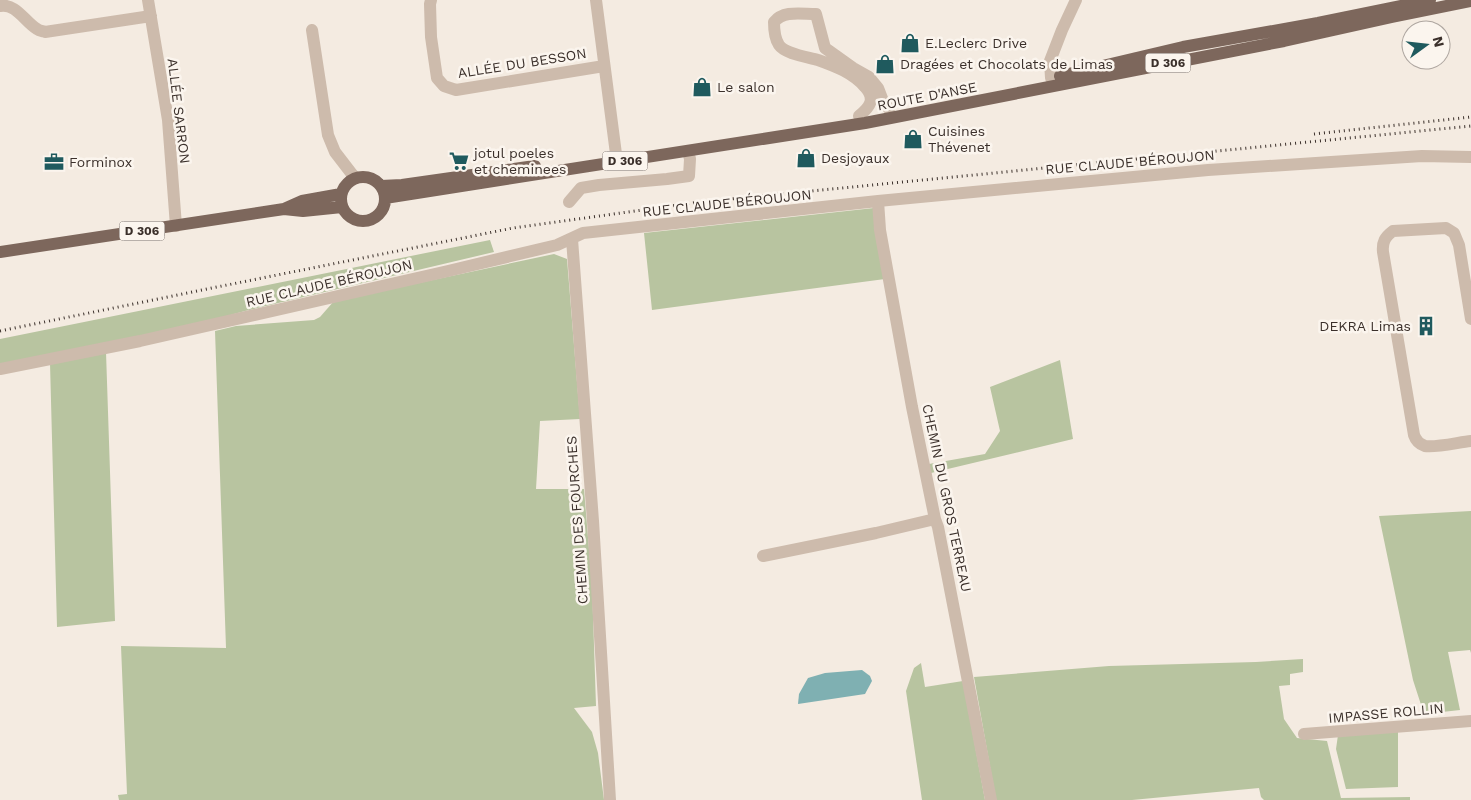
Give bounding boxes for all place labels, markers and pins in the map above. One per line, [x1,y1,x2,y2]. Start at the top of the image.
shop icon: E.Leclerc Drive [899,32,921,54]
place label: E.Leclerc Drive [925,35,1027,51]
shop icon: Dragées et Chocolats de Limas [874,53,896,75]
place label: Dragées et Chocolats de Limas [900,56,1113,72]
shop icon: Le salon [691,76,713,98]
place label: Le salon [717,79,775,95]
place label: Cuisines Thévenet [928,123,991,155]
shop icon: Cuisines Thévenet [902,128,924,150]
place label: jotul poeles et cheminees [472,145,566,177]
shop icon: Desjoyaux [795,147,817,169]
supermarket icon: jotul poeles et cheminees [448,150,470,172]
place label: Desjoyaux [821,150,890,166]
office icon: Forminox [43,151,65,173]
place label: Forminox [69,154,132,170]
building icon: DEKRA Limas [1415,315,1437,337]
place label: DEKRA Limas [1319,318,1411,334]

